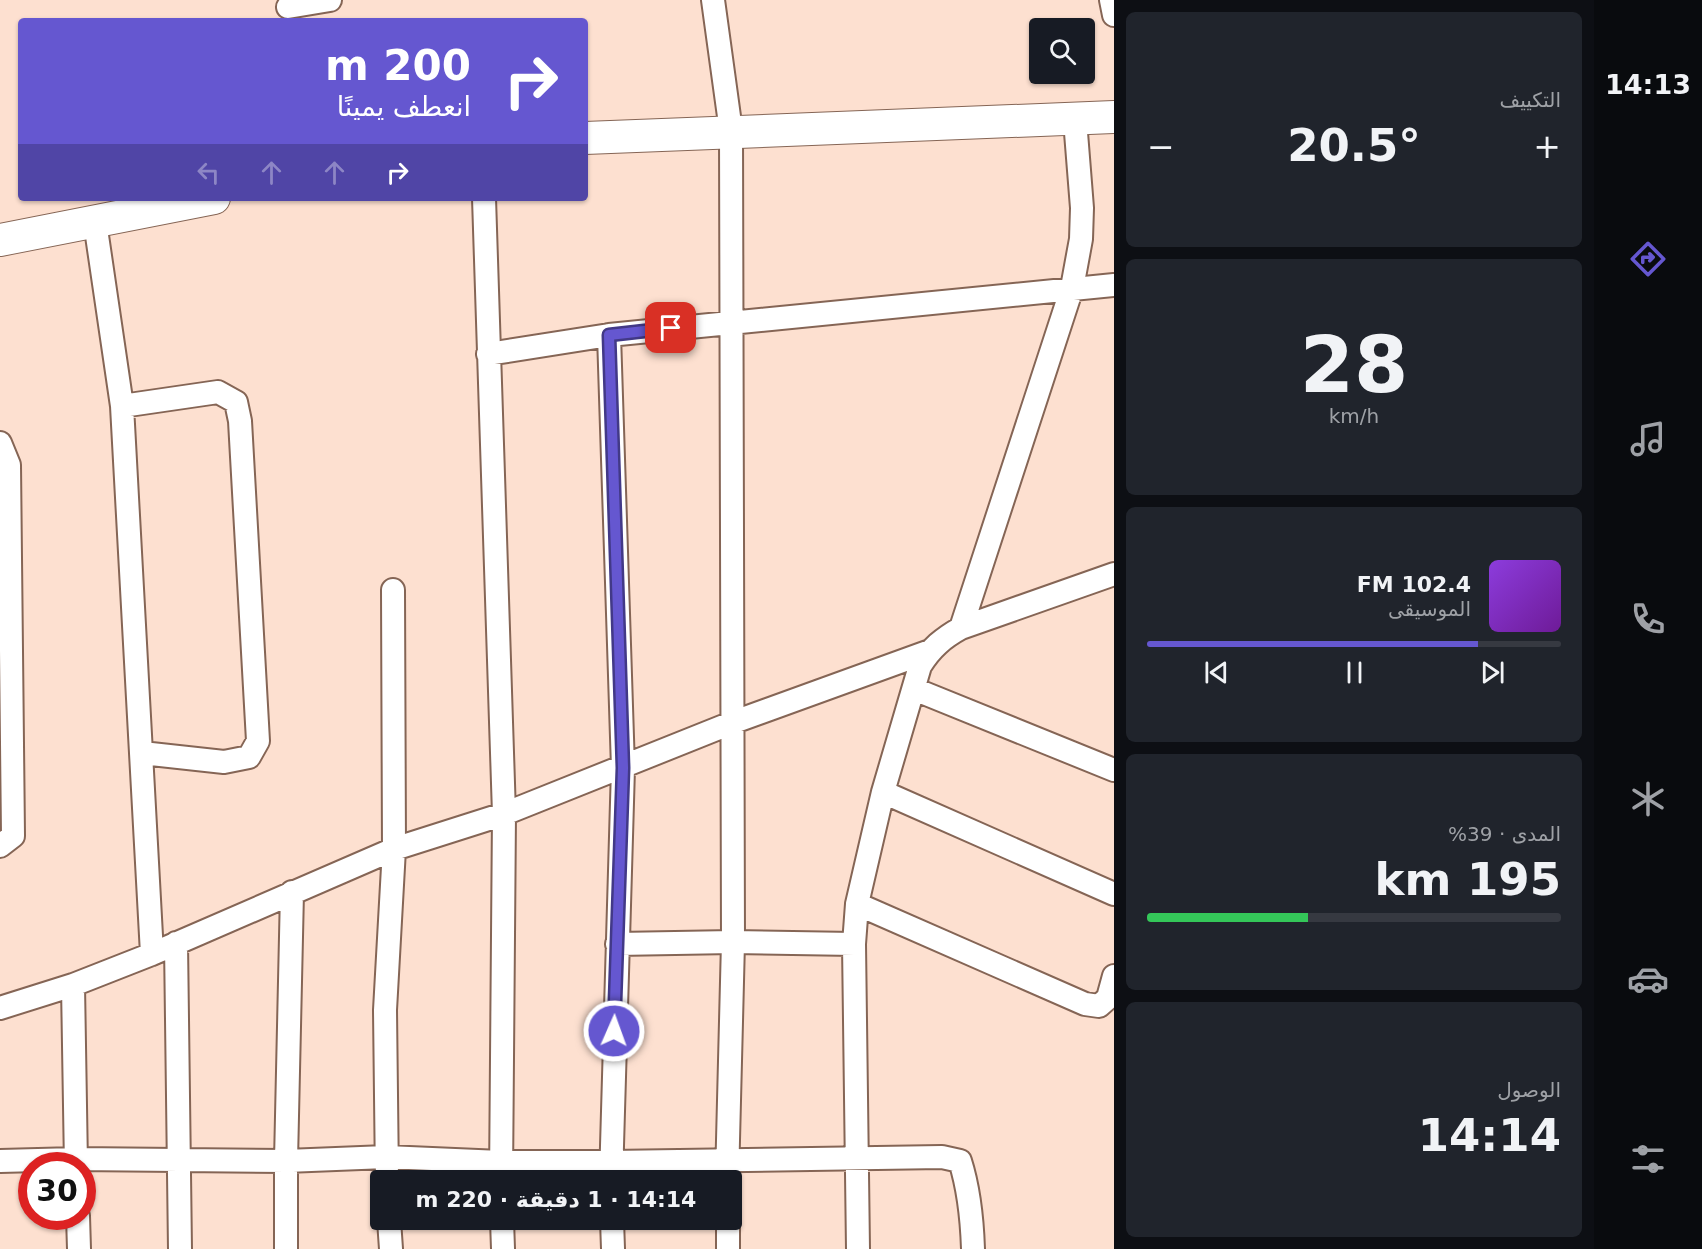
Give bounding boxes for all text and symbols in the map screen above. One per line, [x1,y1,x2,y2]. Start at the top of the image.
map controls [1029,18,1095,84]
button: search [1029,18,1095,84]
text: 200 m [325,41,471,90]
icon: right [492,42,570,120]
text: 14:13 [1605,69,1691,100]
text: التكييف [1499,88,1561,112]
text: انعطف يمينًا [337,91,471,122]
text: 20.5° [1287,119,1421,172]
text: − [1147,127,1175,166]
text: + [1533,127,1561,166]
icon: left [192,156,225,189]
icon: ahead [255,156,288,189]
icon: ahead [318,156,351,189]
icon: right [381,156,414,189]
icon: directions [1627,238,1669,280]
pin [645,302,696,353]
icon: arrive [654,311,687,344]
text: 28 [1300,320,1408,410]
text: km/h [1329,404,1379,428]
icon: music [1627,418,1669,460]
text: 102.4 FM [1357,572,1471,597]
text: الموسيقى [1388,597,1471,621]
icon: phone [1627,598,1669,640]
icon: previous [1200,656,1233,689]
icon: pause [1338,656,1371,689]
icon: next [1476,656,1509,689]
icon: climate [1627,778,1669,820]
text: المدى · 39% [1448,822,1561,846]
text: 195 km [1375,853,1561,906]
icon: car [1627,958,1669,1000]
position arrow [582,999,646,1063]
text: الوصول [1497,1078,1561,1102]
text: 14:14 [1418,1109,1561,1162]
icon: filters [1627,1138,1669,1180]
speed limit sign: 30 [18,1152,96,1230]
text: 14:14 · 1 دقيقة · 220 m [416,1187,696,1212]

